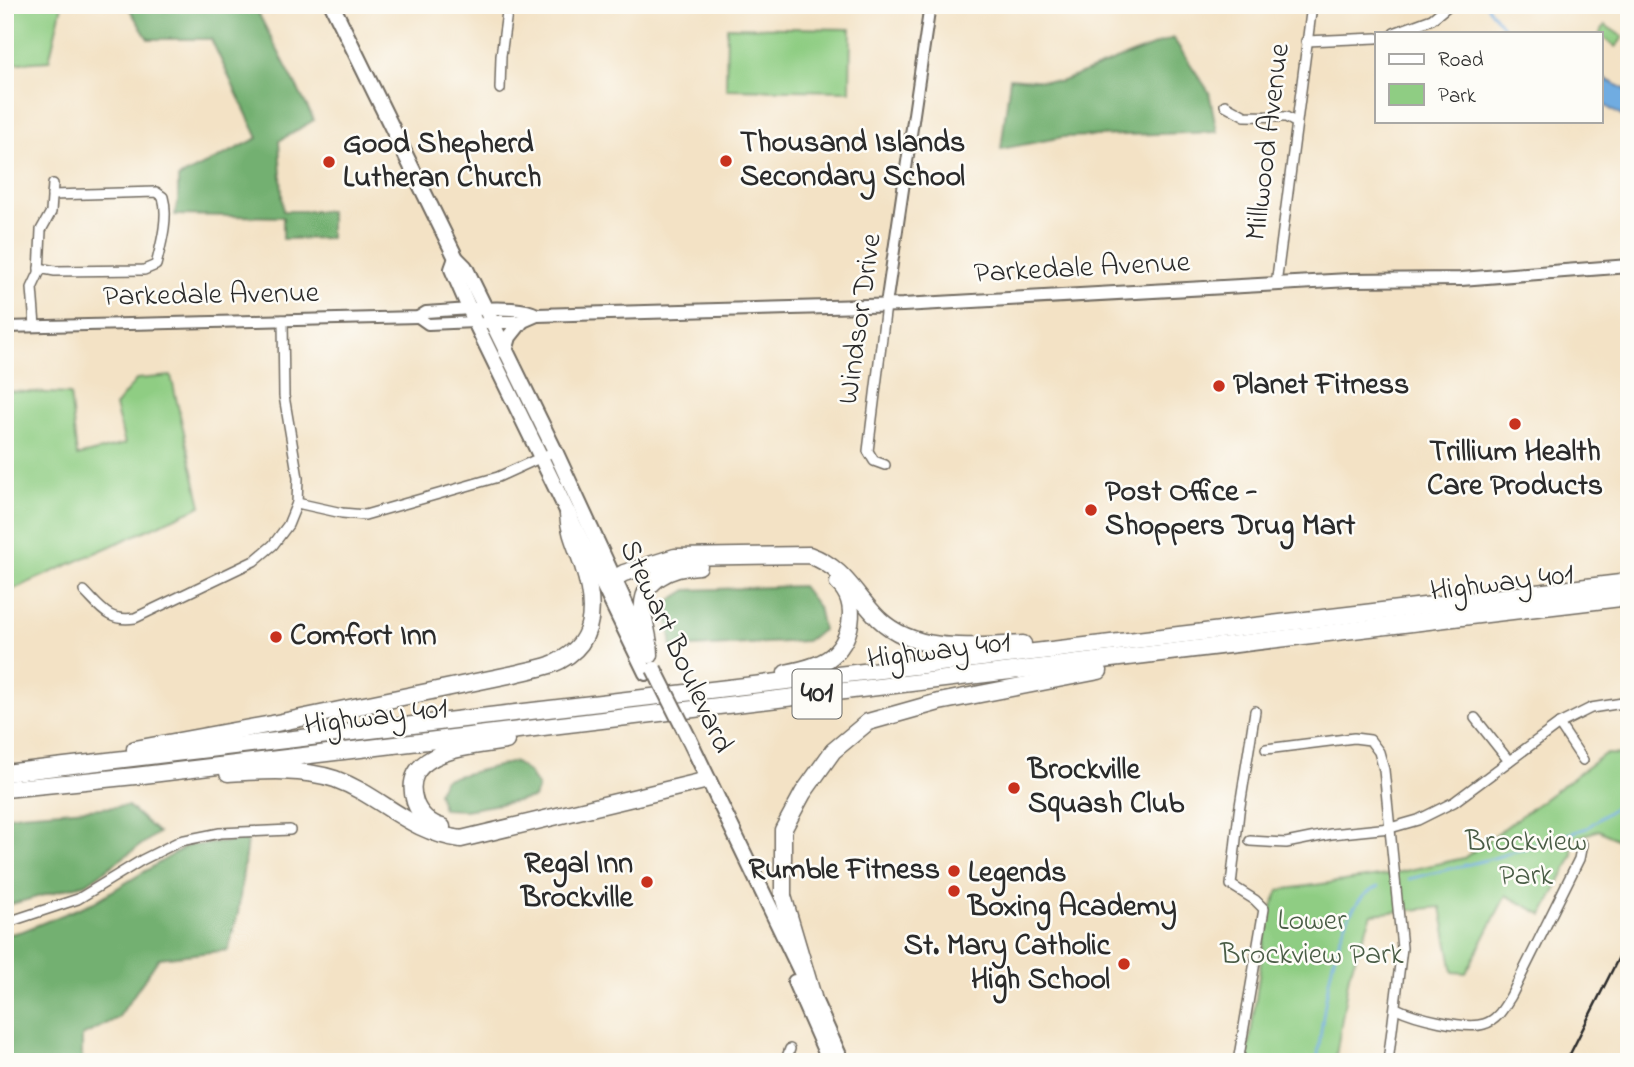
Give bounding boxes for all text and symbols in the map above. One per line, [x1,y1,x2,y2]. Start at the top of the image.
legend [1375,32,1602,122]
street label: Millwood Avenue [1235,40,1303,243]
text: Road [1438,46,1484,76]
text: Park [1438,82,1477,112]
place label: Thousand Islands Secondary School [740,122,965,200]
place label: Good Shepherd Lutheran Church [343,123,541,201]
marker: Thousand Islands Secondary School [718,153,734,169]
marker: Good Shepherd Lutheran Church [321,154,337,170]
street label: Windsor Drive [827,230,895,407]
street label: Parkedale Avenue [973,241,1192,297]
street label: Parkedale Avenue [102,272,320,320]
place label: Planet Fitness [1233,364,1409,408]
marker: Planet Fitness [1211,378,1227,394]
marker: Trillium Health Care Products [1507,416,1523,432]
place label: Trillium Health Care Products [1427,431,1603,509]
place label: Post Office - Shoppers Drug Mart [1105,471,1356,550]
marker: Post Office - Shoppers Drug Mart [1083,502,1099,518]
street label: Stewart Boulevard [606,533,744,761]
street label: Highway 401 [1428,553,1576,615]
place label: Comfort Inn [290,615,437,659]
street label: Highway 401 [865,621,1013,683]
marker: Comfort Inn [268,629,284,645]
road number: 401 [792,670,842,718]
street label: Highway 401 [302,687,450,749]
place label: Brockville Squash Club [1026,749,1185,827]
marker: Brockville Squash Club [1006,780,1022,796]
park label: Brockview Park [1464,821,1587,899]
place label: Regal Inn Brockville [519,843,635,921]
place label: Rumble Fitness [748,849,940,893]
place label: Legends Boxing Academy [966,852,1177,931]
marker: Rumble Fitness [946,863,962,879]
marker: Regal Inn Brockville [639,874,655,890]
marker: Legends Boxing Academy [946,883,962,899]
park label: Lower Brockview Park [1219,900,1405,978]
place label: St. Mary Catholic High School [904,925,1111,1004]
marker: St. Mary Catholic High School [1116,956,1132,972]

